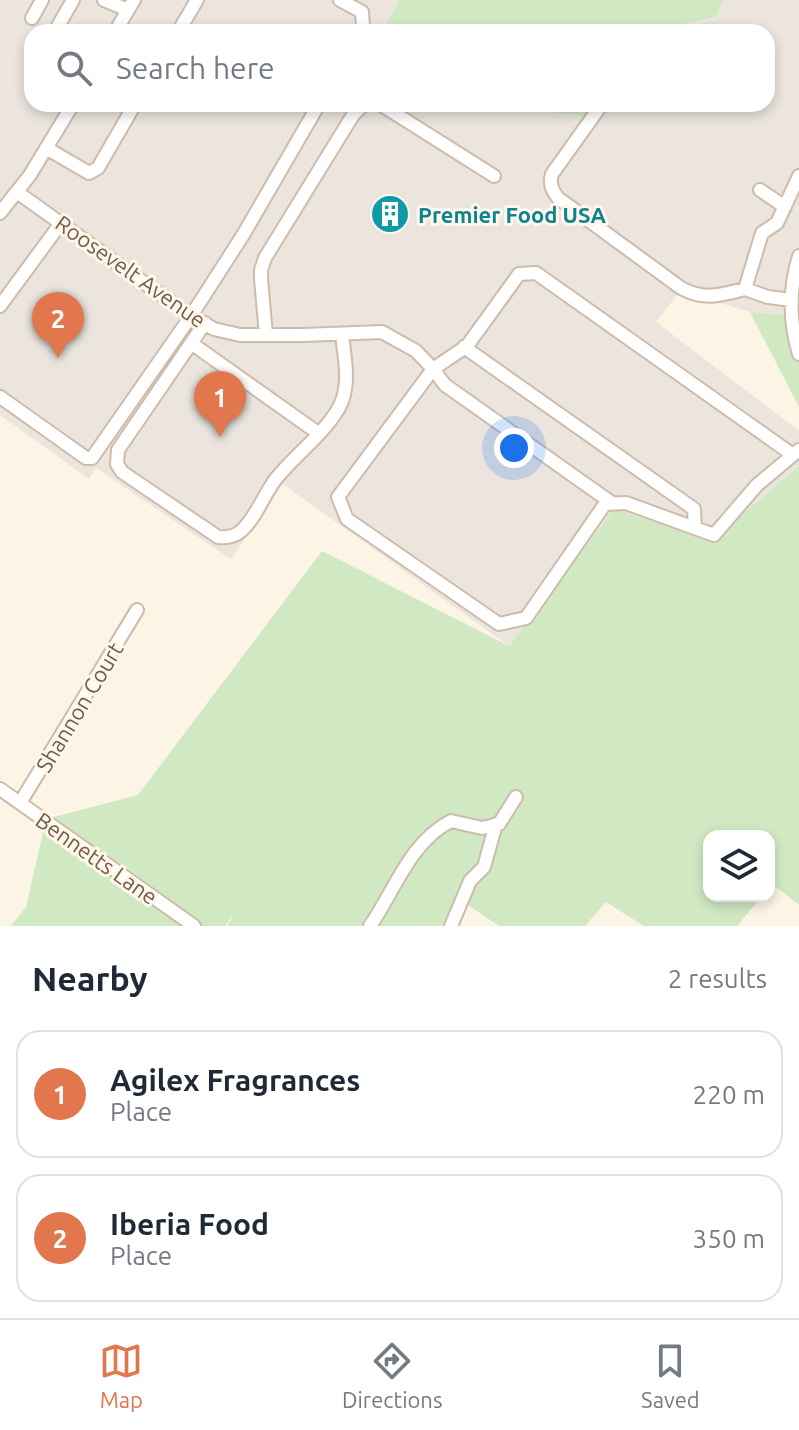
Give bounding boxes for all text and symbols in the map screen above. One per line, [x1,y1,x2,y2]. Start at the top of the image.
search box [24,24,775,112]
icon: search [52,46,96,90]
text: Search here [116,51,275,85]
building icon: Premier Food USA [369,193,411,235]
place label: Premier Food USA [418,202,606,227]
street label: Roosevelt Avenue [51,210,211,332]
pin: 2 [32,292,84,358]
pin: 1 [194,371,246,437]
your location [494,428,534,468]
street label: Shannon Court [30,637,128,776]
street label: Bennetts Lane [31,807,163,909]
map controls [703,830,775,902]
button: layers [703,830,775,902]
text: Nearby [32,959,147,997]
text: 2 results [668,964,767,993]
text: Agilex Fragrances [110,1063,360,1097]
text: 1 [53,1080,67,1109]
text: 220 m [693,1080,765,1109]
text: Place [110,1097,172,1126]
text: Iberia Food [110,1207,269,1241]
text: 2 [53,1224,67,1253]
text: 350 m [693,1224,765,1253]
text: Place [110,1241,172,1270]
tab: Map [99,1339,143,1412]
tab: Directions [342,1339,442,1412]
tab: Saved [641,1339,700,1412]

